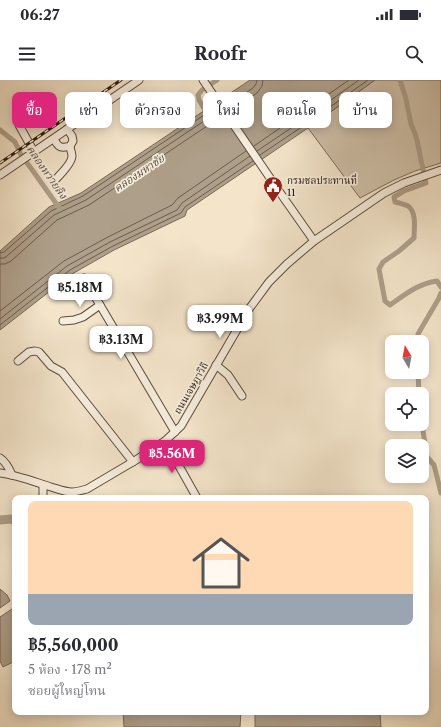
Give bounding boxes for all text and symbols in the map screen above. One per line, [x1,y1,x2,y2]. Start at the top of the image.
text: 06:27 [20,5,60,24]
icon: menu [16,43,38,65]
text: Roofr [194,43,247,65]
icon: search [403,43,425,65]
chip: ซื้อ [12,92,57,128]
chip: เช่า [65,92,112,128]
chip: ตัวกรอง [120,92,195,128]
chip: ใหม่ [203,92,254,128]
chip: คอนโด [262,92,331,128]
chip: บ้าน [339,92,392,128]
water label: คลองหวายลิง [23,143,71,202]
water label: คลองมหาชัย [111,150,168,195]
place label: กรมชลประทานที่ 11 [287,173,357,199]
public building icon: กรมชลประทานที่ 11 [262,175,284,203]
pin: ฿5.18M [47,274,113,308]
text: ฿5.18M [57,279,103,295]
pin: ฿3.99M [187,305,253,339]
text: ฿3.99M [196,310,244,326]
pin: ฿3.13M [88,326,154,360]
text: ฿3.13M [98,331,144,347]
north arrow [385,335,429,379]
map controls [385,335,429,483]
street label: ถนนเจษฎาวิถี [171,360,211,416]
button: locate [385,387,429,431]
button: layers [385,439,429,483]
pin: ฿5.56M [139,440,205,474]
text: ฿5.56M [149,445,195,461]
icon: home [185,527,257,599]
text: ฿5,560,000 [28,635,119,655]
text: 5 ห้อง · 178 m² [28,661,112,677]
text: ซอยผู้ใหญ่โทน [28,682,106,698]

